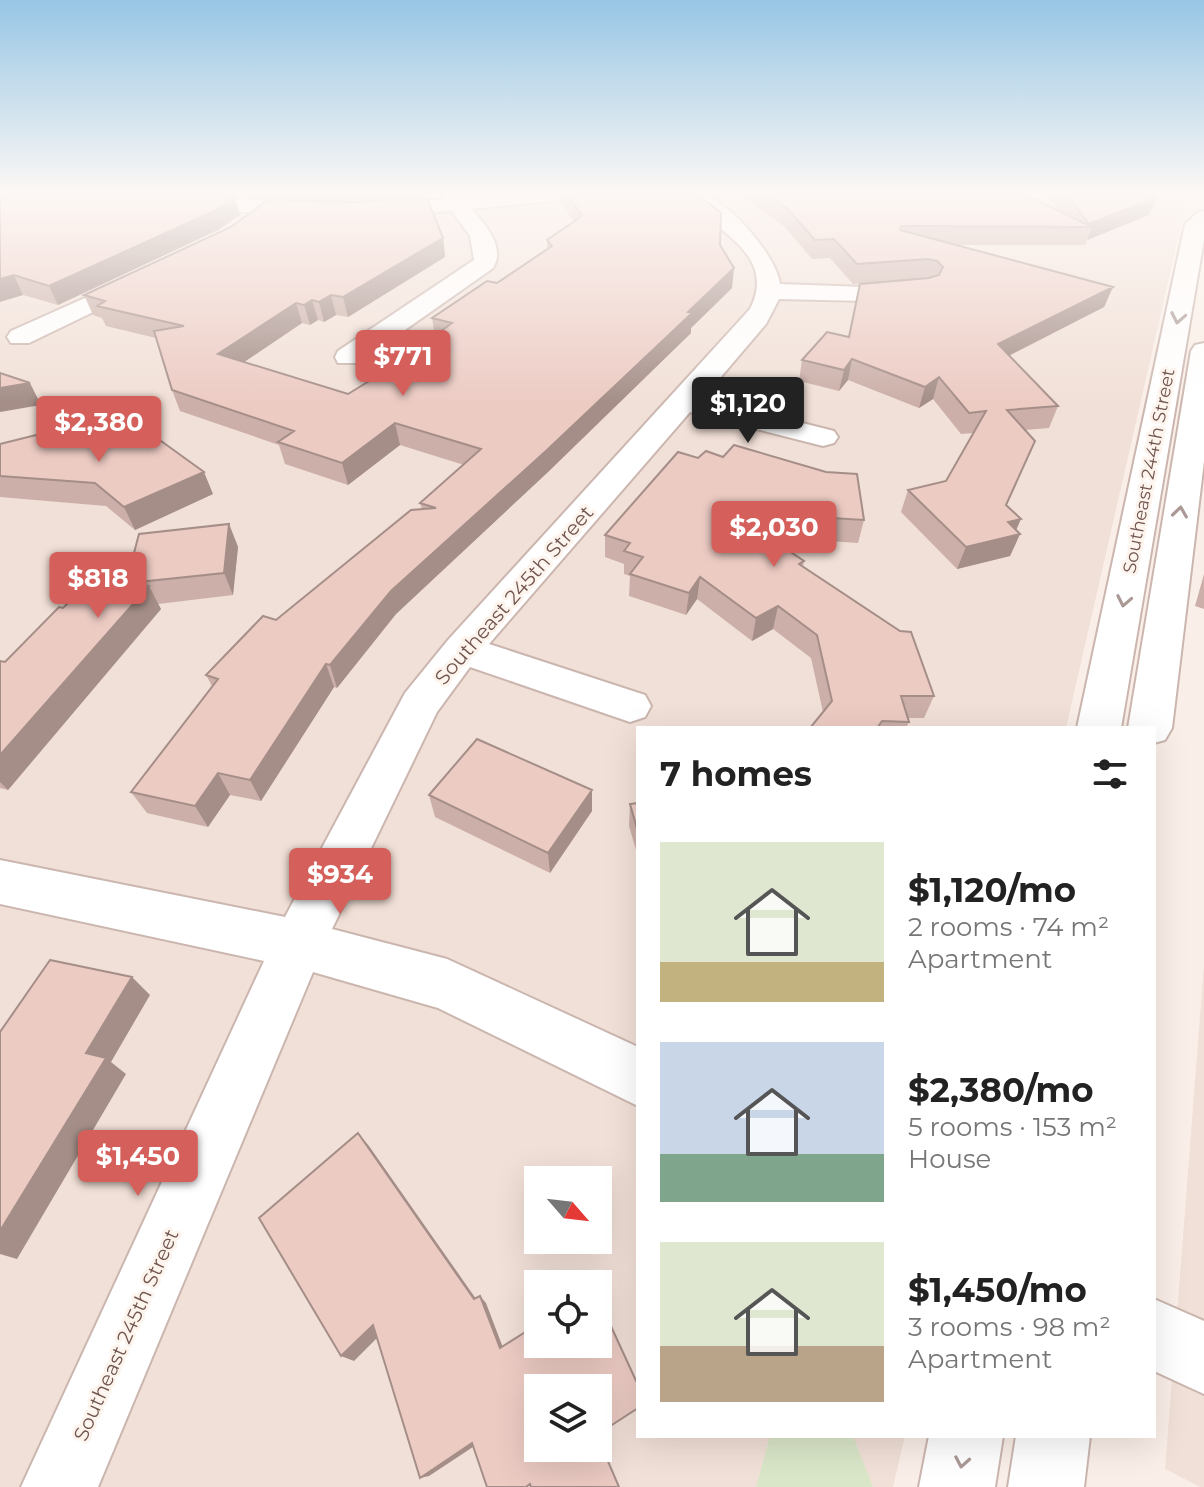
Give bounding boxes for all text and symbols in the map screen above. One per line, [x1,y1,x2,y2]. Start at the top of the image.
one-way arrow [1171,311,1188,325]
pin: $771 [356,330,450,398]
text: $771 [373,340,433,372]
street label: Southeast 244th Street [1118,367,1180,575]
pin: $1,120 [683,377,813,445]
text: $1,120 [710,387,786,419]
pin: $2,380 [34,396,164,464]
text: $2,380 [54,406,144,438]
street label: Southeast 245th Street [430,501,598,689]
pin: $2,030 [709,501,839,569]
one-way arrow [1171,505,1188,519]
text: $2,030 [729,511,819,543]
pin: $818 [51,552,145,620]
text: $818 [67,562,129,594]
one-way arrow [1116,594,1133,608]
icon: filters [1088,752,1132,796]
text: 7 homes [660,753,812,795]
pin: $934 [293,848,387,916]
text: $934 [307,858,373,890]
text: $1,120/mo [908,869,1076,911]
icon: home [724,874,820,970]
text: 2 rooms · 74 m² [908,911,1109,943]
text: Apartment [908,943,1052,975]
text: $2,380/mo [908,1069,1094,1111]
icon: home [724,1074,820,1170]
text: 5 rooms · 153 m² [908,1111,1117,1143]
pin: $1,450 [73,1130,203,1198]
text: $1,450 [96,1140,180,1172]
text: House [908,1143,991,1175]
north arrow [524,1166,612,1254]
map controls [524,1166,612,1462]
street label: Southeast 245th Street [68,1225,184,1445]
text: $1,450/mo [908,1269,1087,1311]
button: locate [524,1270,612,1358]
icon: home [724,1274,820,1370]
text: 3 rooms · 98 m² [908,1311,1111,1343]
text: Apartment [908,1343,1052,1375]
button: layers [524,1374,612,1462]
one-way arrow [954,1455,971,1468]

